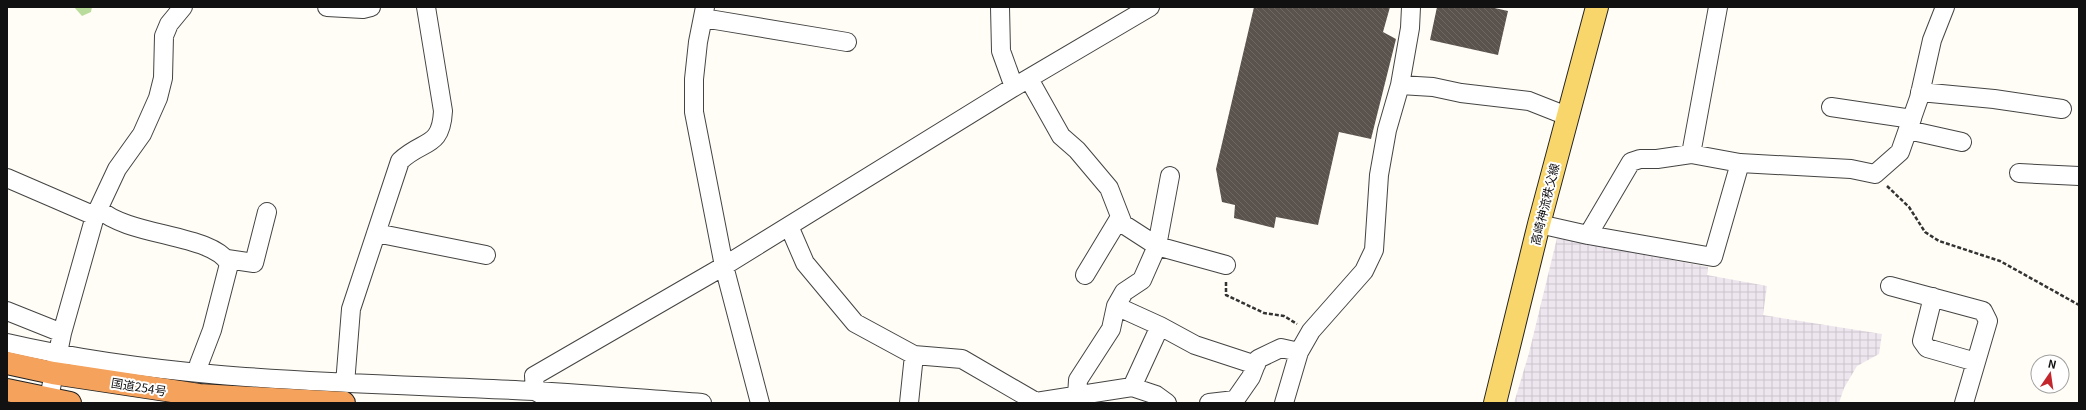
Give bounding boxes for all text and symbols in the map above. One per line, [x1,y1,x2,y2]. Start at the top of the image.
street label: 高崎神流秩父線 [1526,161,1562,247]
north arrow [2030,354,2070,394]
text: N [2047,355,2058,372]
street label: 国道254号 [110,373,168,399]

